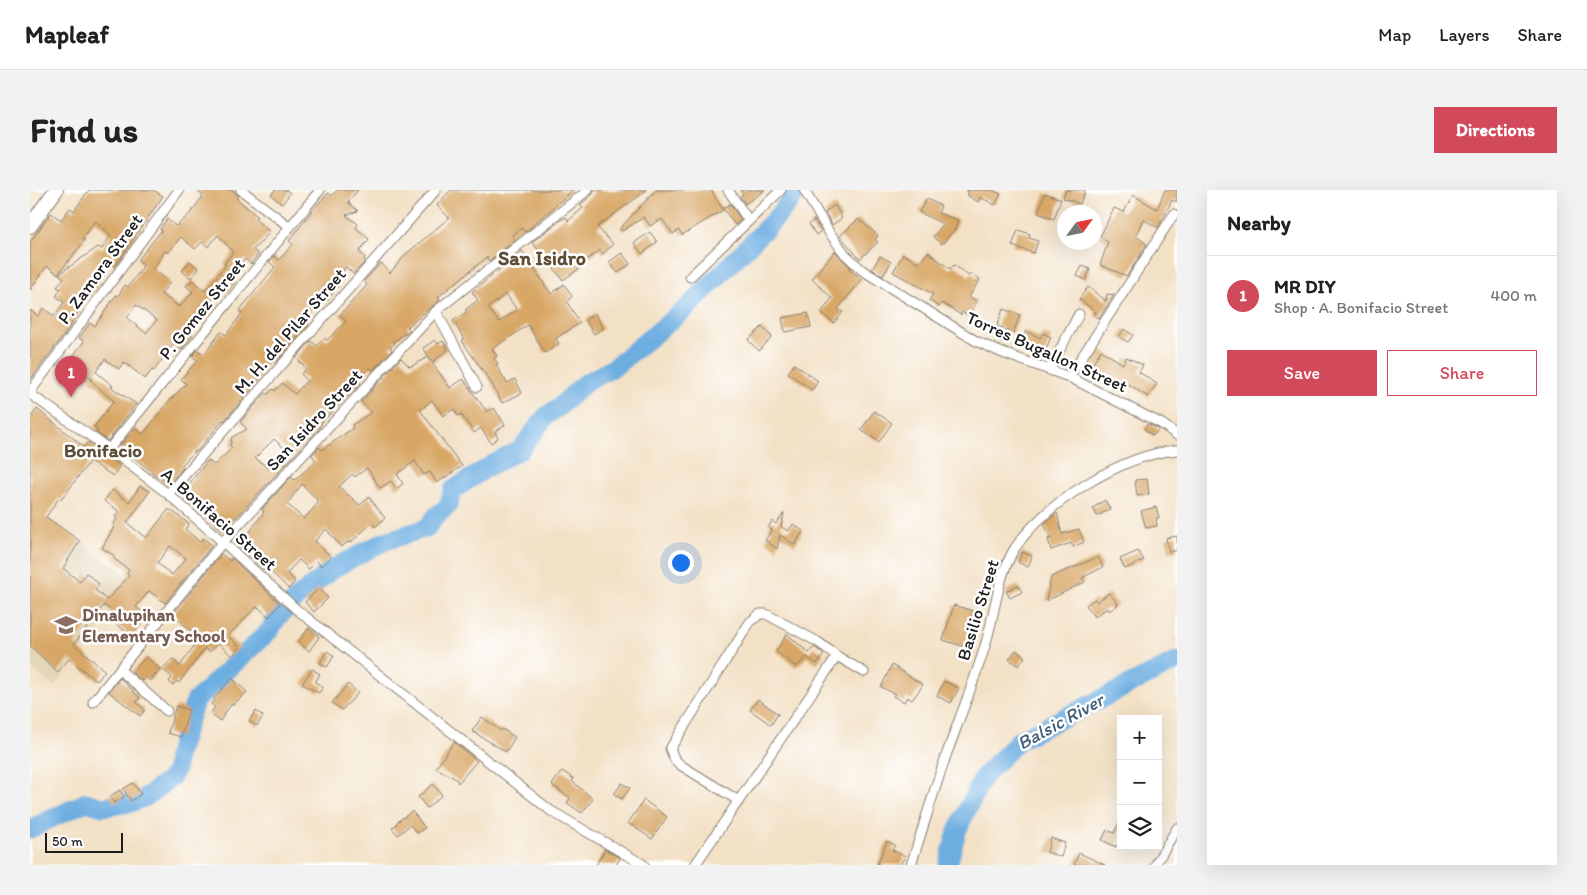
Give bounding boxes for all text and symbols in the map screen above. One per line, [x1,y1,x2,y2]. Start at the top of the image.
text: Mapleaf [25,20,109,49]
text: Map [1378,24,1411,46]
text: Layers [1439,24,1489,46]
text: Share [1517,24,1562,46]
button: Directions [1434,107,1557,153]
text: Find us [30,109,138,151]
north arrow [1057,205,1102,250]
street label: P. Zamora Street [53,209,147,328]
text: Nearby [1227,210,1291,235]
district label: San Isidro [498,246,586,270]
street label: P. Gomez Street [154,254,250,364]
street label: M. H. del Pilar Street [229,263,351,398]
text: MR DIY [1274,275,1335,298]
text: 1 [1239,286,1247,305]
text: 400 m [1491,286,1537,305]
text: Shop · A. Bonifacio Street [1274,298,1448,317]
street label: Torres Bugallon Street [963,307,1131,398]
button: Save [1227,350,1377,396]
button: Share [1387,350,1537,396]
pin: 1 [55,356,87,397]
street label: San Isidro Street [261,364,367,475]
district label: Bonifacio [64,439,142,462]
street label: A. Bonifacio Street [157,463,281,575]
your location [668,550,694,576]
street label: Basilio Street [952,557,1004,663]
place label: Dinalupihan Elementary School [82,604,226,647]
school or university icon: Dinalupihan Elementary School [53,612,79,638]
water label: Balsic River [1013,687,1109,755]
map controls [1117,715,1162,850]
button: + [1117,715,1162,760]
button: − [1117,760,1162,805]
button: layers [1117,805,1162,850]
scale bar [45,830,122,853]
text: 50 m [52,833,83,850]

